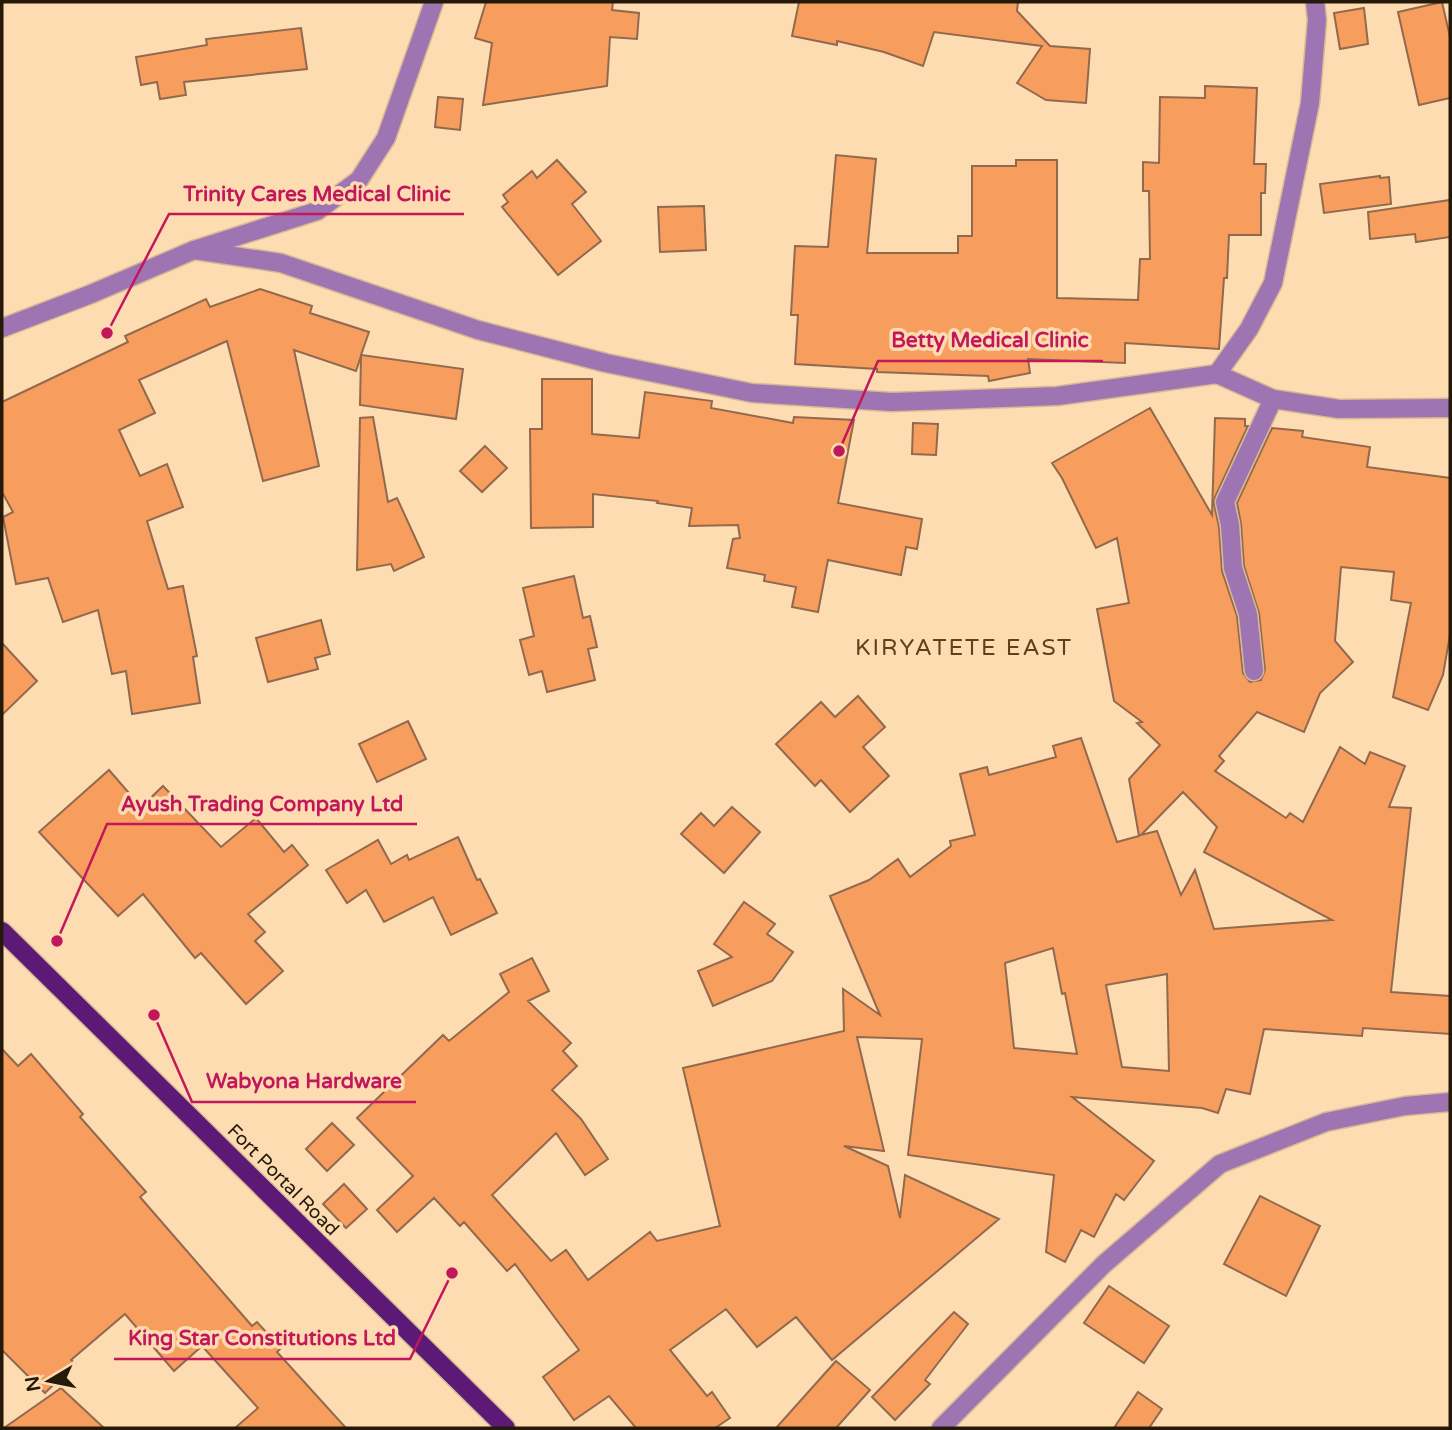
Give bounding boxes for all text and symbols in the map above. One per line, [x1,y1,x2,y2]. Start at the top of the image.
callout: Trinity Cares Medical Clinic [169,172,464,214]
text: Trinity Cares Medical Clinic [182,182,451,207]
callout: Betty Medical Clinic [878,319,1103,361]
text: Betty Medical Clinic [891,328,1089,353]
district label: KIRYATETE EAST [855,634,1073,662]
callout: Ayush Trading Company Ltd [107,782,417,824]
text: Ayush Trading Company Ltd [121,792,403,817]
callout: Wabyona Hardware [192,1060,416,1102]
text: Wabyona Hardware [206,1069,402,1094]
street label: Fort Portal Road [223,1120,343,1240]
callout: King Star Constitutions Ltd [114,1317,410,1359]
text: King Star Constitutions Ltd [128,1326,396,1351]
north arrow [14,1346,84,1416]
text: N [21,1374,45,1393]

